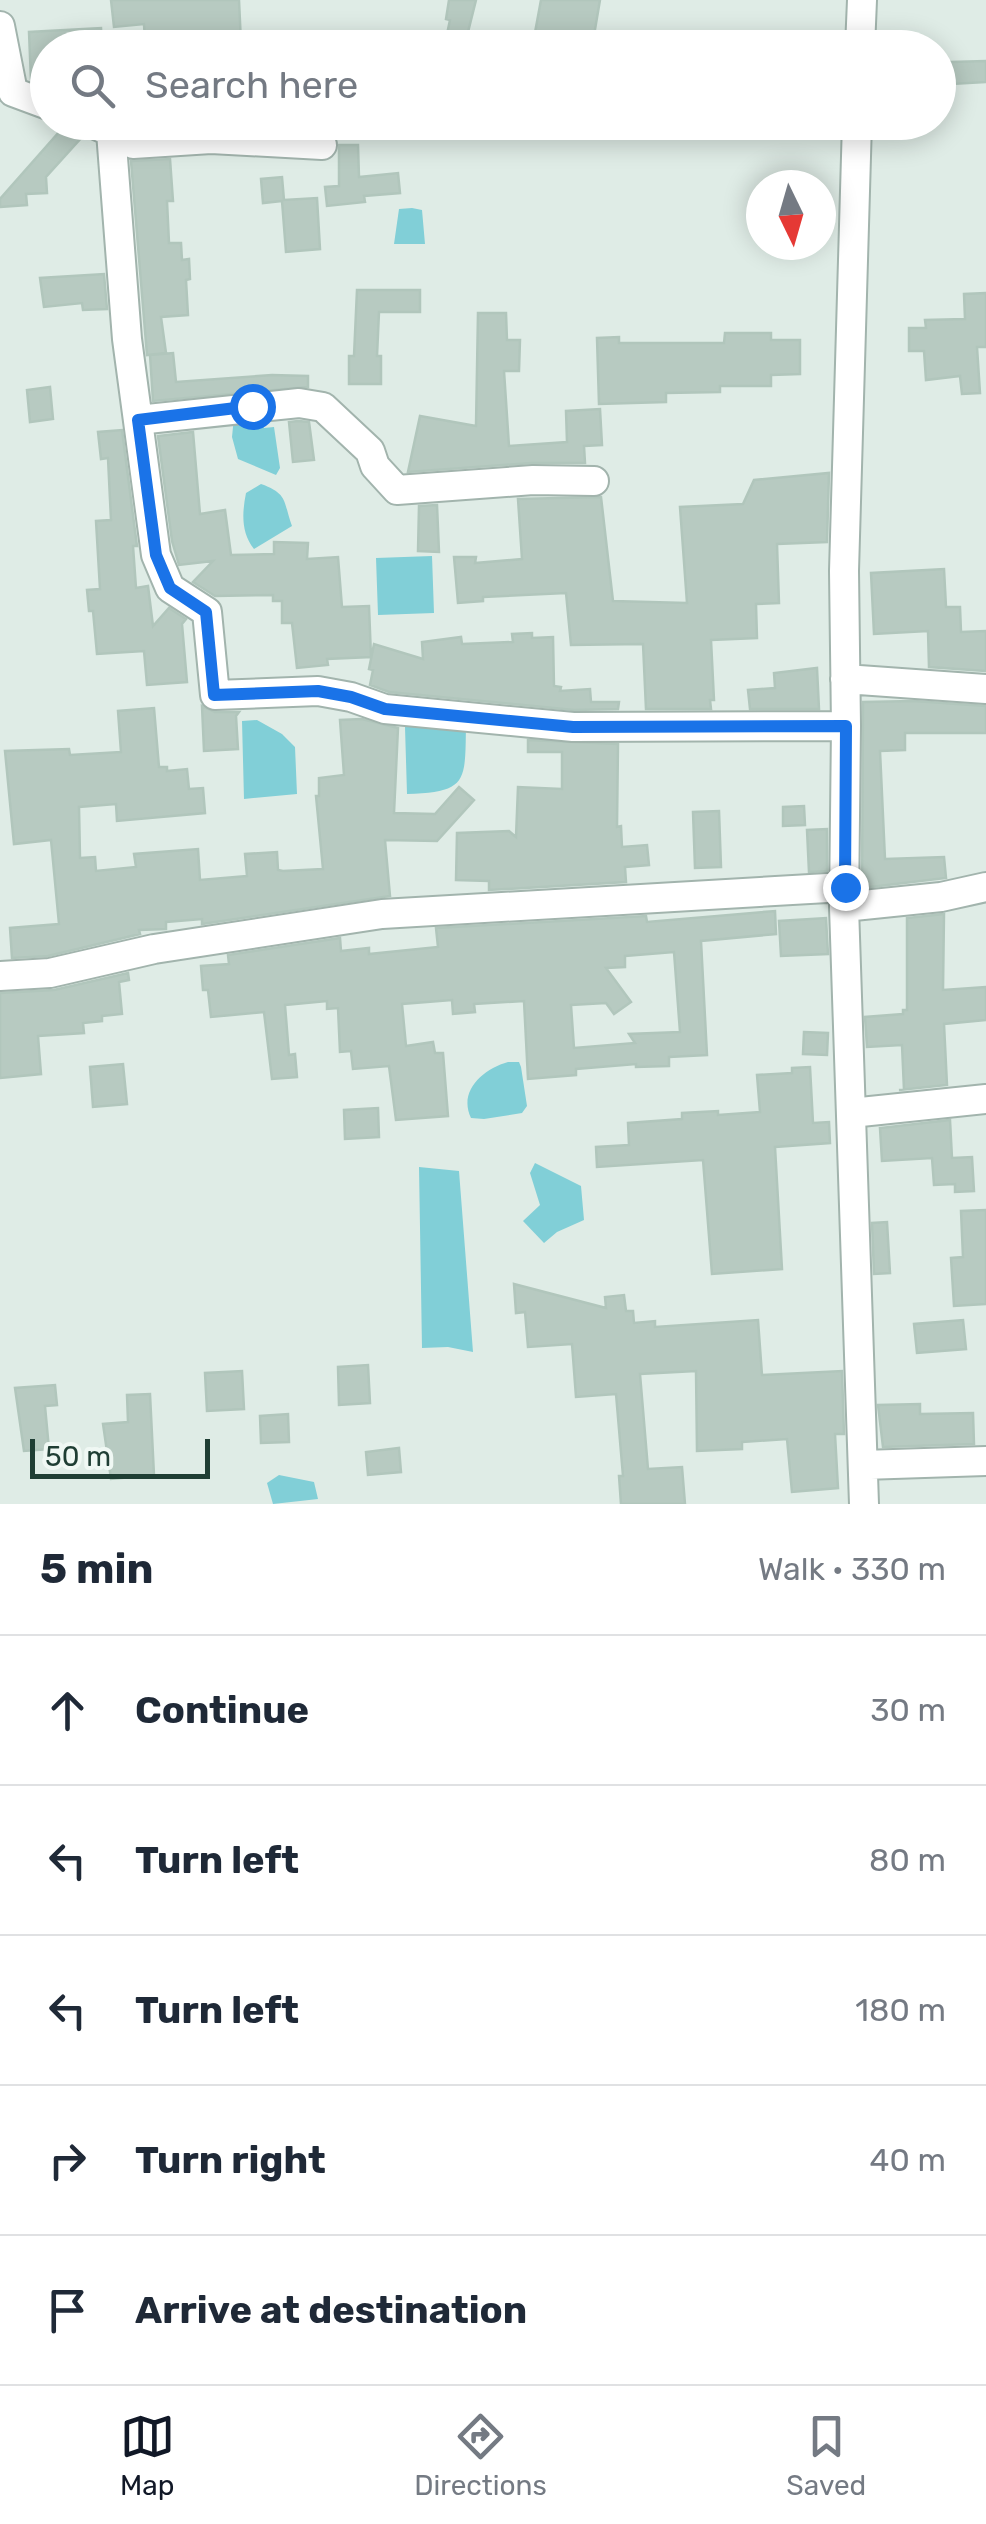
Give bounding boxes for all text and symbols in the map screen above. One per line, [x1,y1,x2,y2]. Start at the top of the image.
search box [30,30,956,140]
icon: search [65,58,120,113]
text: Search here [145,62,358,108]
north arrow [746,170,836,260]
route start [230,384,276,430]
route end [823,865,869,911]
scale bar [30,1434,210,1478]
text: 50 m [45,1440,111,1473]
text: 5 min [40,1544,154,1594]
text: Walk · 330 m [758,1550,946,1588]
icon: ahead [40,1683,95,1738]
text: Continue [135,1687,309,1733]
text: 30 m [870,1691,946,1729]
icon: left [40,1833,95,1888]
text: Turn left [135,1837,299,1883]
text: 80 m [869,1841,946,1879]
icon: left [40,1983,95,2038]
text: Turn left [135,1987,299,2033]
text: 180 m [855,1991,946,2029]
icon: right [40,2133,95,2188]
text: Turn right [135,2137,326,2183]
text: 40 m [870,2141,946,2179]
icon: arrive [40,2283,95,2338]
text: Arrive at destination [135,2287,527,2333]
tab: Map [120,2409,175,2502]
tab: Directions [414,2409,547,2502]
tab: Saved [786,2409,866,2502]

